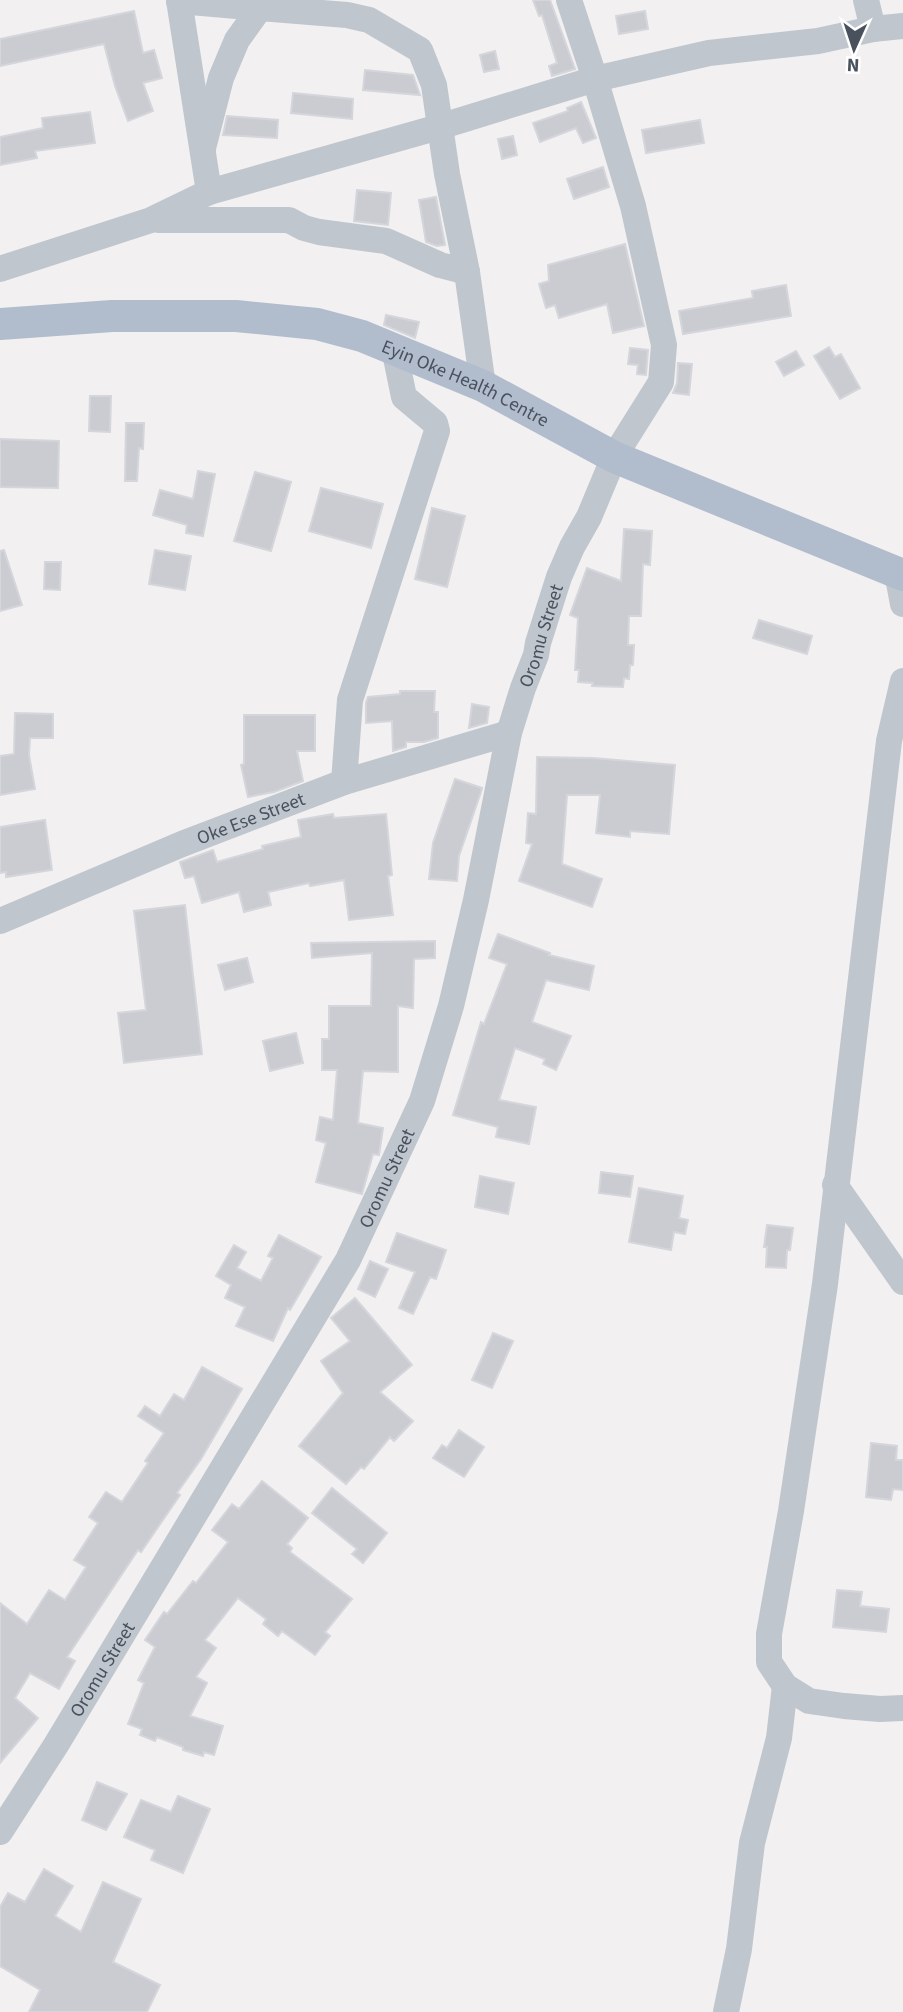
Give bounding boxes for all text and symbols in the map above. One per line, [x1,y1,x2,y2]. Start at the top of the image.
north arrow [819,14,889,84]
text: N [846,51,860,78]
street label: Eyin Oke Health Centre [377,334,554,434]
street label: Oromu Street [513,580,571,692]
street label: Oke Ese Street [193,786,310,852]
street label: Oromu Street [353,1124,423,1233]
street label: Oromu Street [64,1617,142,1723]

